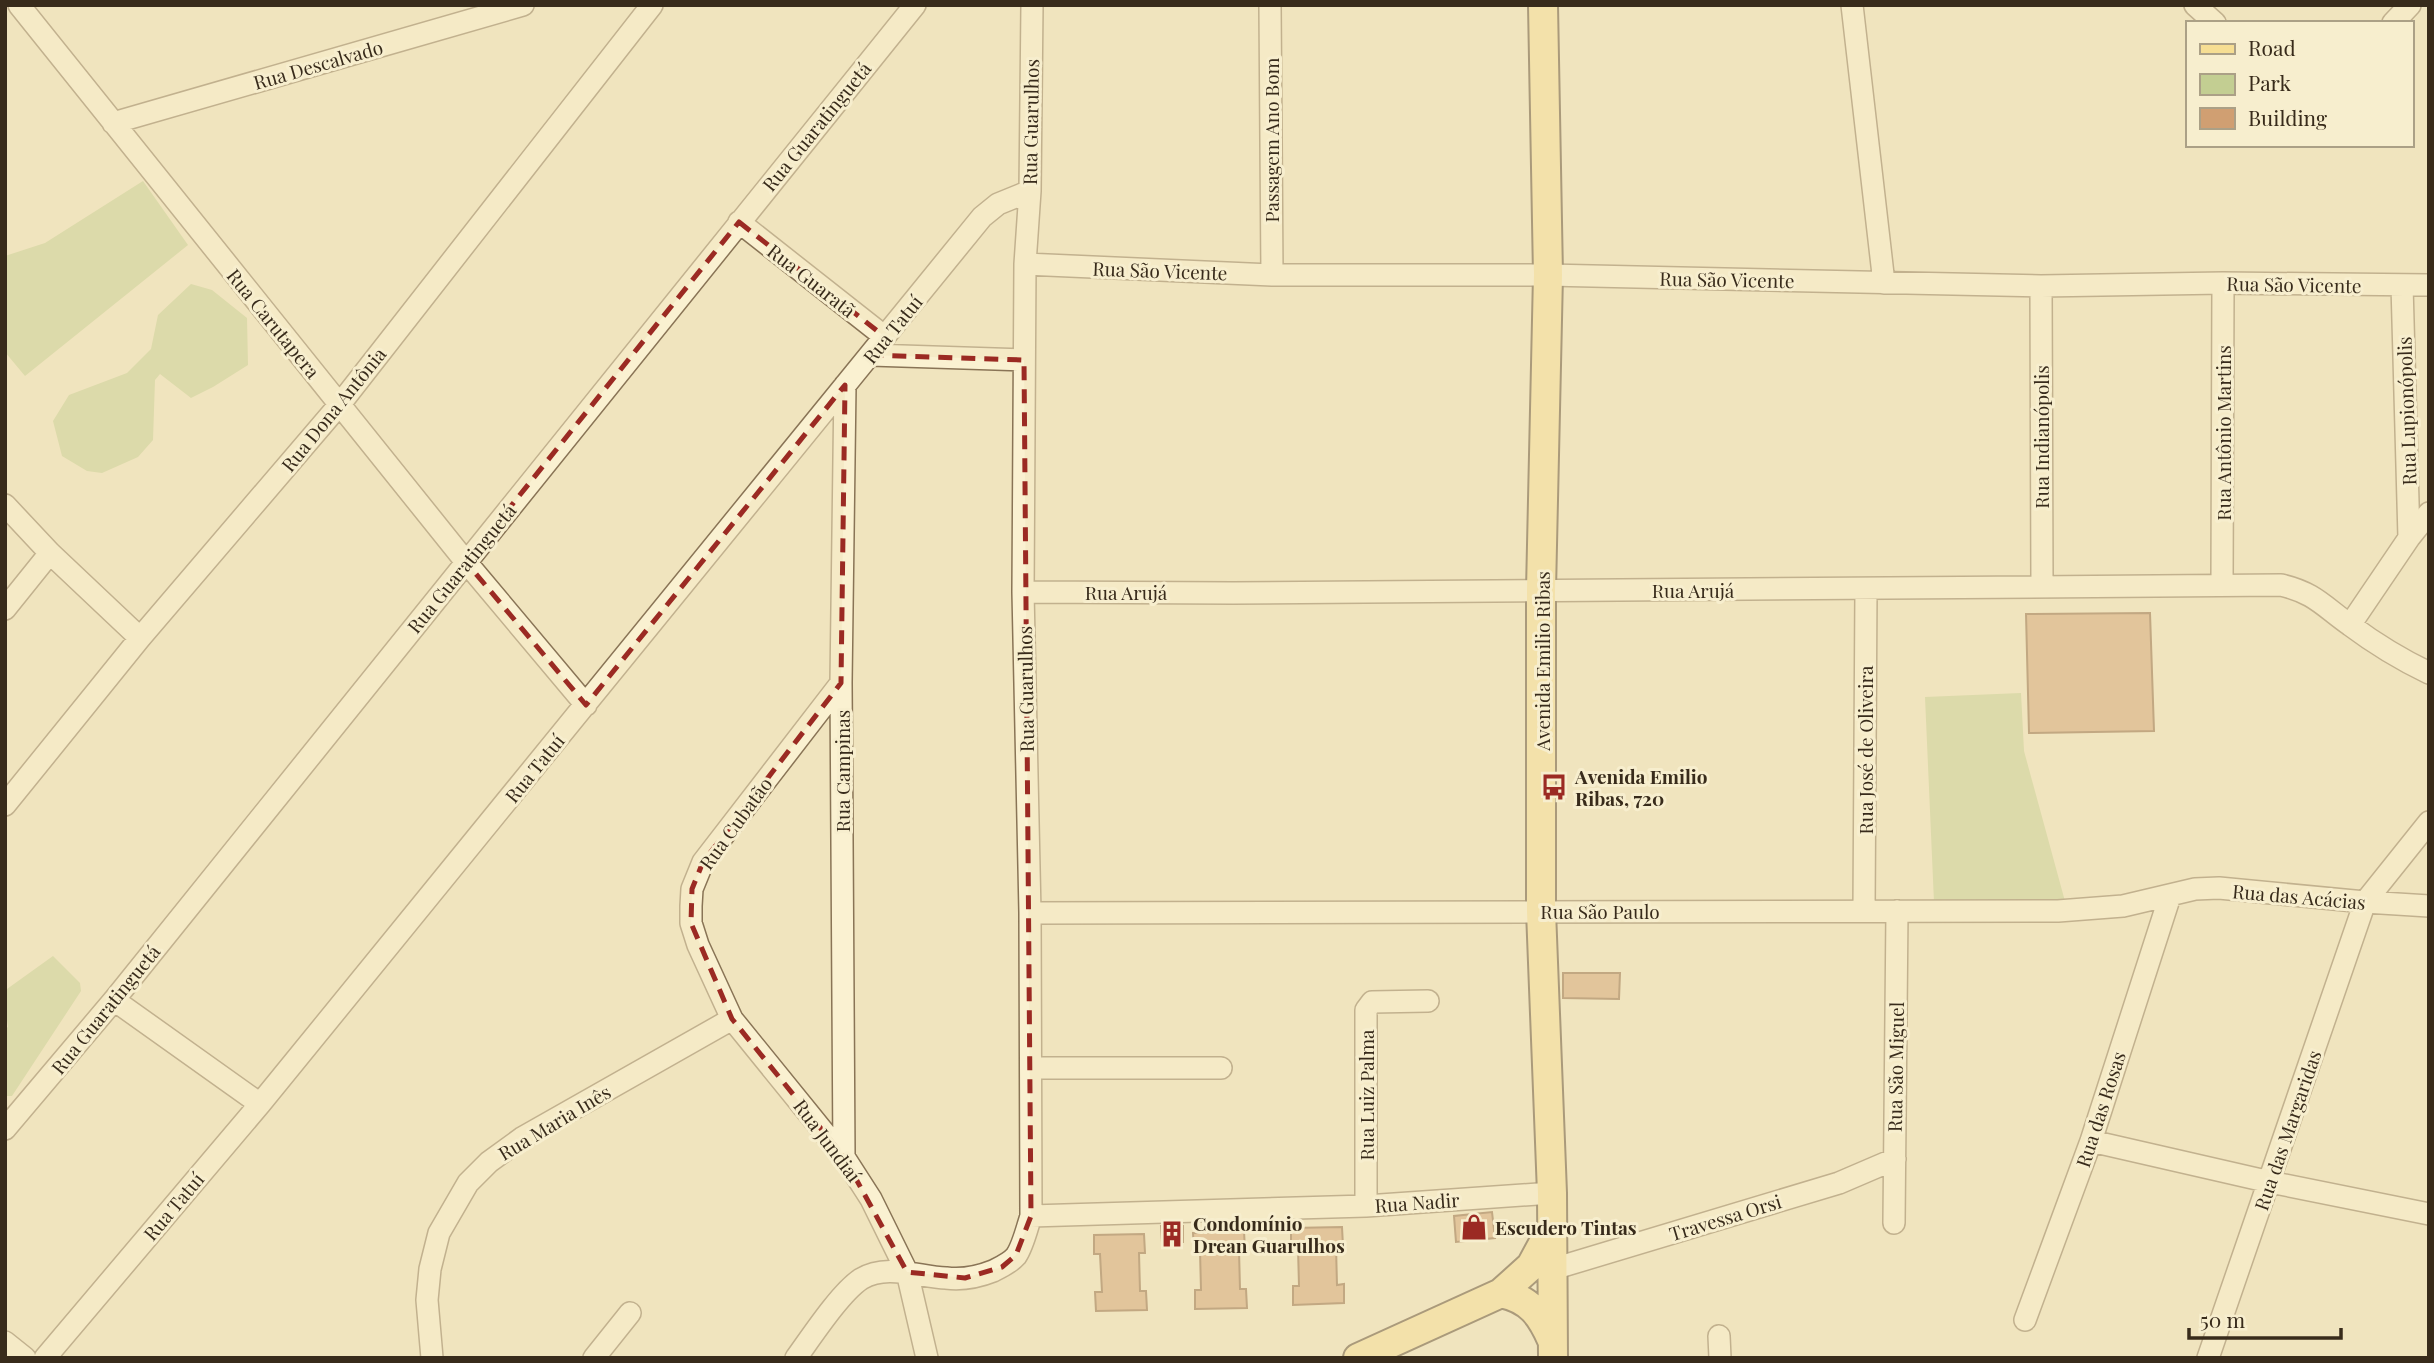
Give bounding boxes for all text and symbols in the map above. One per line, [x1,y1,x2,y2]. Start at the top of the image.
legend [2186,21,2413,147]
street label: Rua Descalvado [250,33,386,95]
text: Road [2248,33,2296,61]
street label: Rua Guaratinguetá [756,55,877,196]
street label: Passagem Ano Bom [1258,57,1284,222]
street label: Rua Guarulhos [1016,59,1044,185]
text: Park [2248,68,2292,96]
text: Building [2248,103,2327,131]
street label: Rua Guaratã [763,237,862,323]
street label: Rua São Vicente [1092,255,1228,285]
street label: Rua Carutapera [222,263,327,384]
street label: Rua São Vicente [1659,265,1795,293]
street label: Rua São Vicente [2226,270,2362,298]
street label: Rua Tatuí [856,289,928,369]
street label: Rua Lupionópolis [2390,336,2422,486]
street label: Rua Dona Antônia [275,341,392,477]
street label: Rua Antônio Martins [2210,345,2236,521]
street label: Rua Indianópolis [2028,365,2054,509]
street label: Rua Guaratinguetá [401,497,522,638]
street label: Avenida Emilio Ribas [1529,571,1555,752]
street label: Rua Arujá [1652,577,1735,603]
street label: Rua Arujá [1085,579,1168,605]
street label: Rua Guarulhos [1011,626,1039,752]
street label: Rua José de Oliveira [1852,665,1878,834]
street label: Rua Campinas [829,710,855,832]
street label: Rua Tatuí [498,728,570,808]
place label: Avenida Emilio Ribas, 720 [1574,763,1708,811]
street label: Rua Cubatão [693,772,777,874]
bus stop icon: Avenida Emilio Ribas, 720 [1539,772,1569,802]
street label: Rua das Acácias [2231,877,2367,915]
street label: Rua São Paulo [1540,898,1660,924]
street label: Rua Guaratinguetá [45,938,166,1079]
street label: Rua São Miguel [1881,1001,1909,1132]
street label: Rua Luiz Palma [1353,1029,1379,1161]
street label: Rua das Margaridas [2247,1046,2327,1214]
street label: Rua das Rosas [2069,1048,2131,1170]
street label: Rua Maria Inês [493,1078,615,1166]
street label: Rua Jundiaí [788,1093,868,1187]
street label: Rua Tatuí [137,1166,209,1245]
street label: Rua Nadir [1374,1186,1461,1218]
street label: Travessa Orsi [1666,1187,1785,1246]
place label: Condomínio Drean Guarulhos [1193,1210,1345,1258]
shop icon: Escudero Tintas [1459,1212,1489,1242]
place label: Escudero Tintas [1495,1214,1637,1240]
building icon: Condomínio Drean Guarulhos [1157,1219,1187,1249]
scale bar [2189,1296,2341,1340]
text: 50 m [2200,1305,2246,1333]

